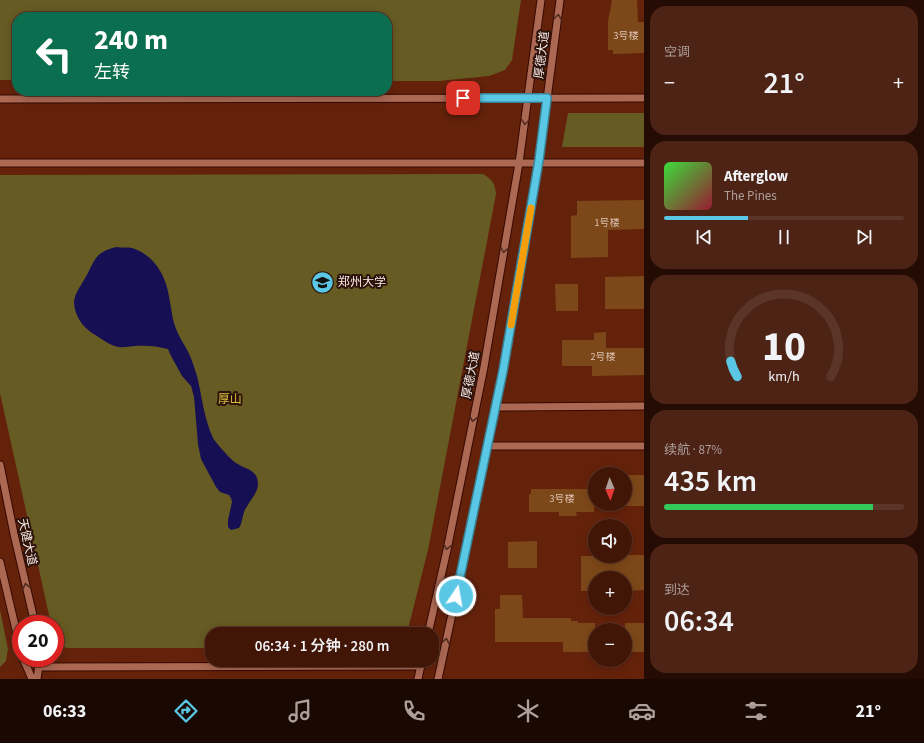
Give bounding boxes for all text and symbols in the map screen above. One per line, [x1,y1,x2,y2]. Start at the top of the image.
one-way arrow [553,14,562,20]
text: 240 m [94,20,168,60]
icon: left [28,28,80,80]
house number: 3号楼 [614,29,638,43]
street label: 厚德大道 [531,30,553,80]
text: 空调 [664,43,690,61]
text: 左转 [94,60,130,85]
text: 21° [763,62,805,105]
text: − [664,67,675,99]
text: + [893,67,904,99]
pin [446,81,480,115]
icon: arrive [452,87,474,109]
one-way arrow [521,119,530,125]
text: Afterglow [724,166,788,187]
text: The Pines [724,187,777,205]
house number: 1号楼 [595,216,619,230]
icon: previous [693,226,715,248]
icon: pause [773,226,795,248]
icon: next [853,226,875,248]
one-way arrow [501,247,509,253]
school or university icon: 郑州大学 [309,269,335,295]
place label: 郑州大学 [338,274,386,291]
text: 10 [762,317,806,377]
street label: 厚德大道 [458,350,484,400]
house number: 2号楼 [591,350,615,364]
text: km/h [768,366,800,387]
park label: 厚山 [218,391,242,408]
one-way arrow [470,416,478,423]
text: 续航 · 87% [664,441,722,459]
text: 435 km [664,460,757,503]
north arrow [588,467,632,511]
map controls [588,467,632,667]
house number: 3号楼 [550,492,574,506]
street label: 天健大道 [13,517,41,567]
button: sound [588,519,632,563]
one-way arrow [444,544,452,550]
button: + [588,571,632,615]
position arrow [435,575,477,617]
text: 到达 [664,581,690,599]
one-way arrow [23,583,31,589]
text: 06:34 [664,600,734,643]
speed limit sign: 20 [12,615,64,667]
button: − [588,623,632,667]
text: 06:34 · 1 分钟 · 280 m [255,636,389,657]
one-way arrow [442,638,450,644]
icon: directions [172,697,200,725]
icon: music [286,697,314,725]
icon: phone [400,697,428,725]
icon: climate [514,697,542,725]
icon: car [628,697,656,725]
icon: filters [742,697,770,725]
text: 06:33 [43,699,86,724]
text: 21° [855,699,881,724]

